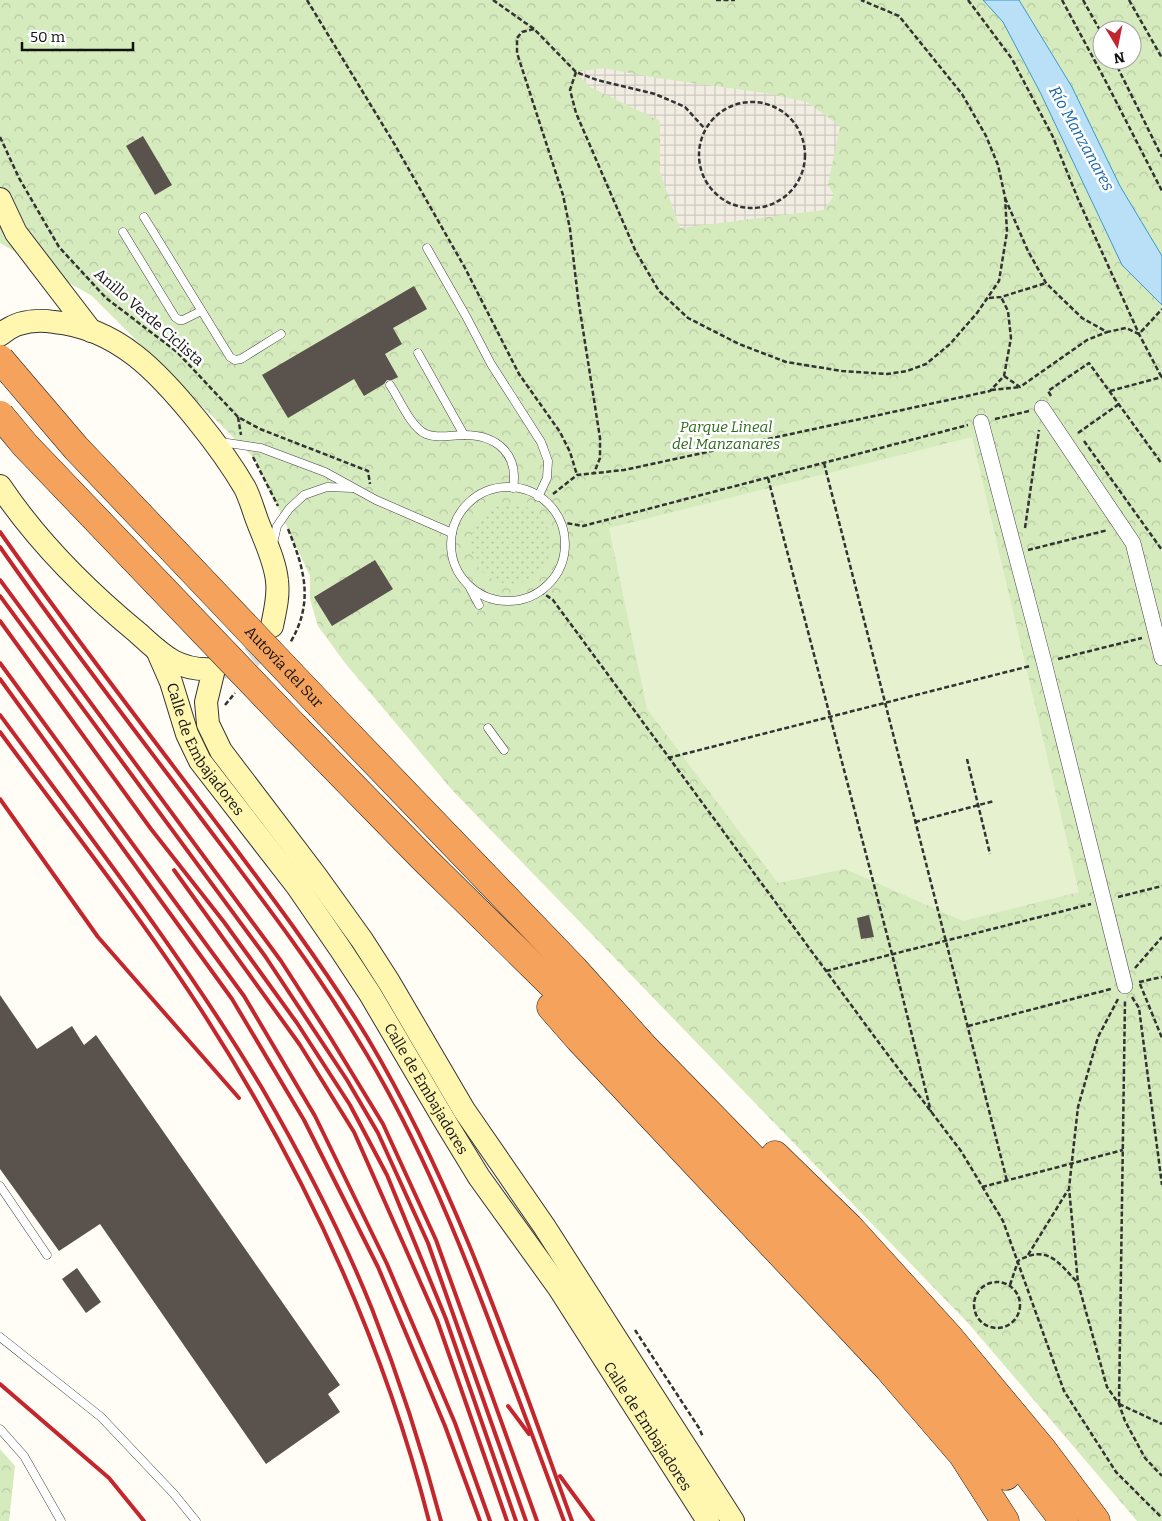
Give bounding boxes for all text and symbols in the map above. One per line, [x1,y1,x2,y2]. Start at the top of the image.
scale bar [22,20,134,52]
north arrow [1092,20,1142,70]
text: 50 m [30,28,66,46]
text: N [1112,48,1126,67]
water label: Río Manzanares [1045,82,1118,194]
street label: Anillo Verde Ciclista [91,265,207,369]
park label: Parque Lineal del Manzanares [672,418,780,453]
street label: Autovía del Sur [241,622,327,712]
street label: Calle de Embajadores [163,681,248,819]
street label: Calle de Embajadores [380,1020,472,1158]
street label: Calle de Embajadores [600,1359,695,1494]

